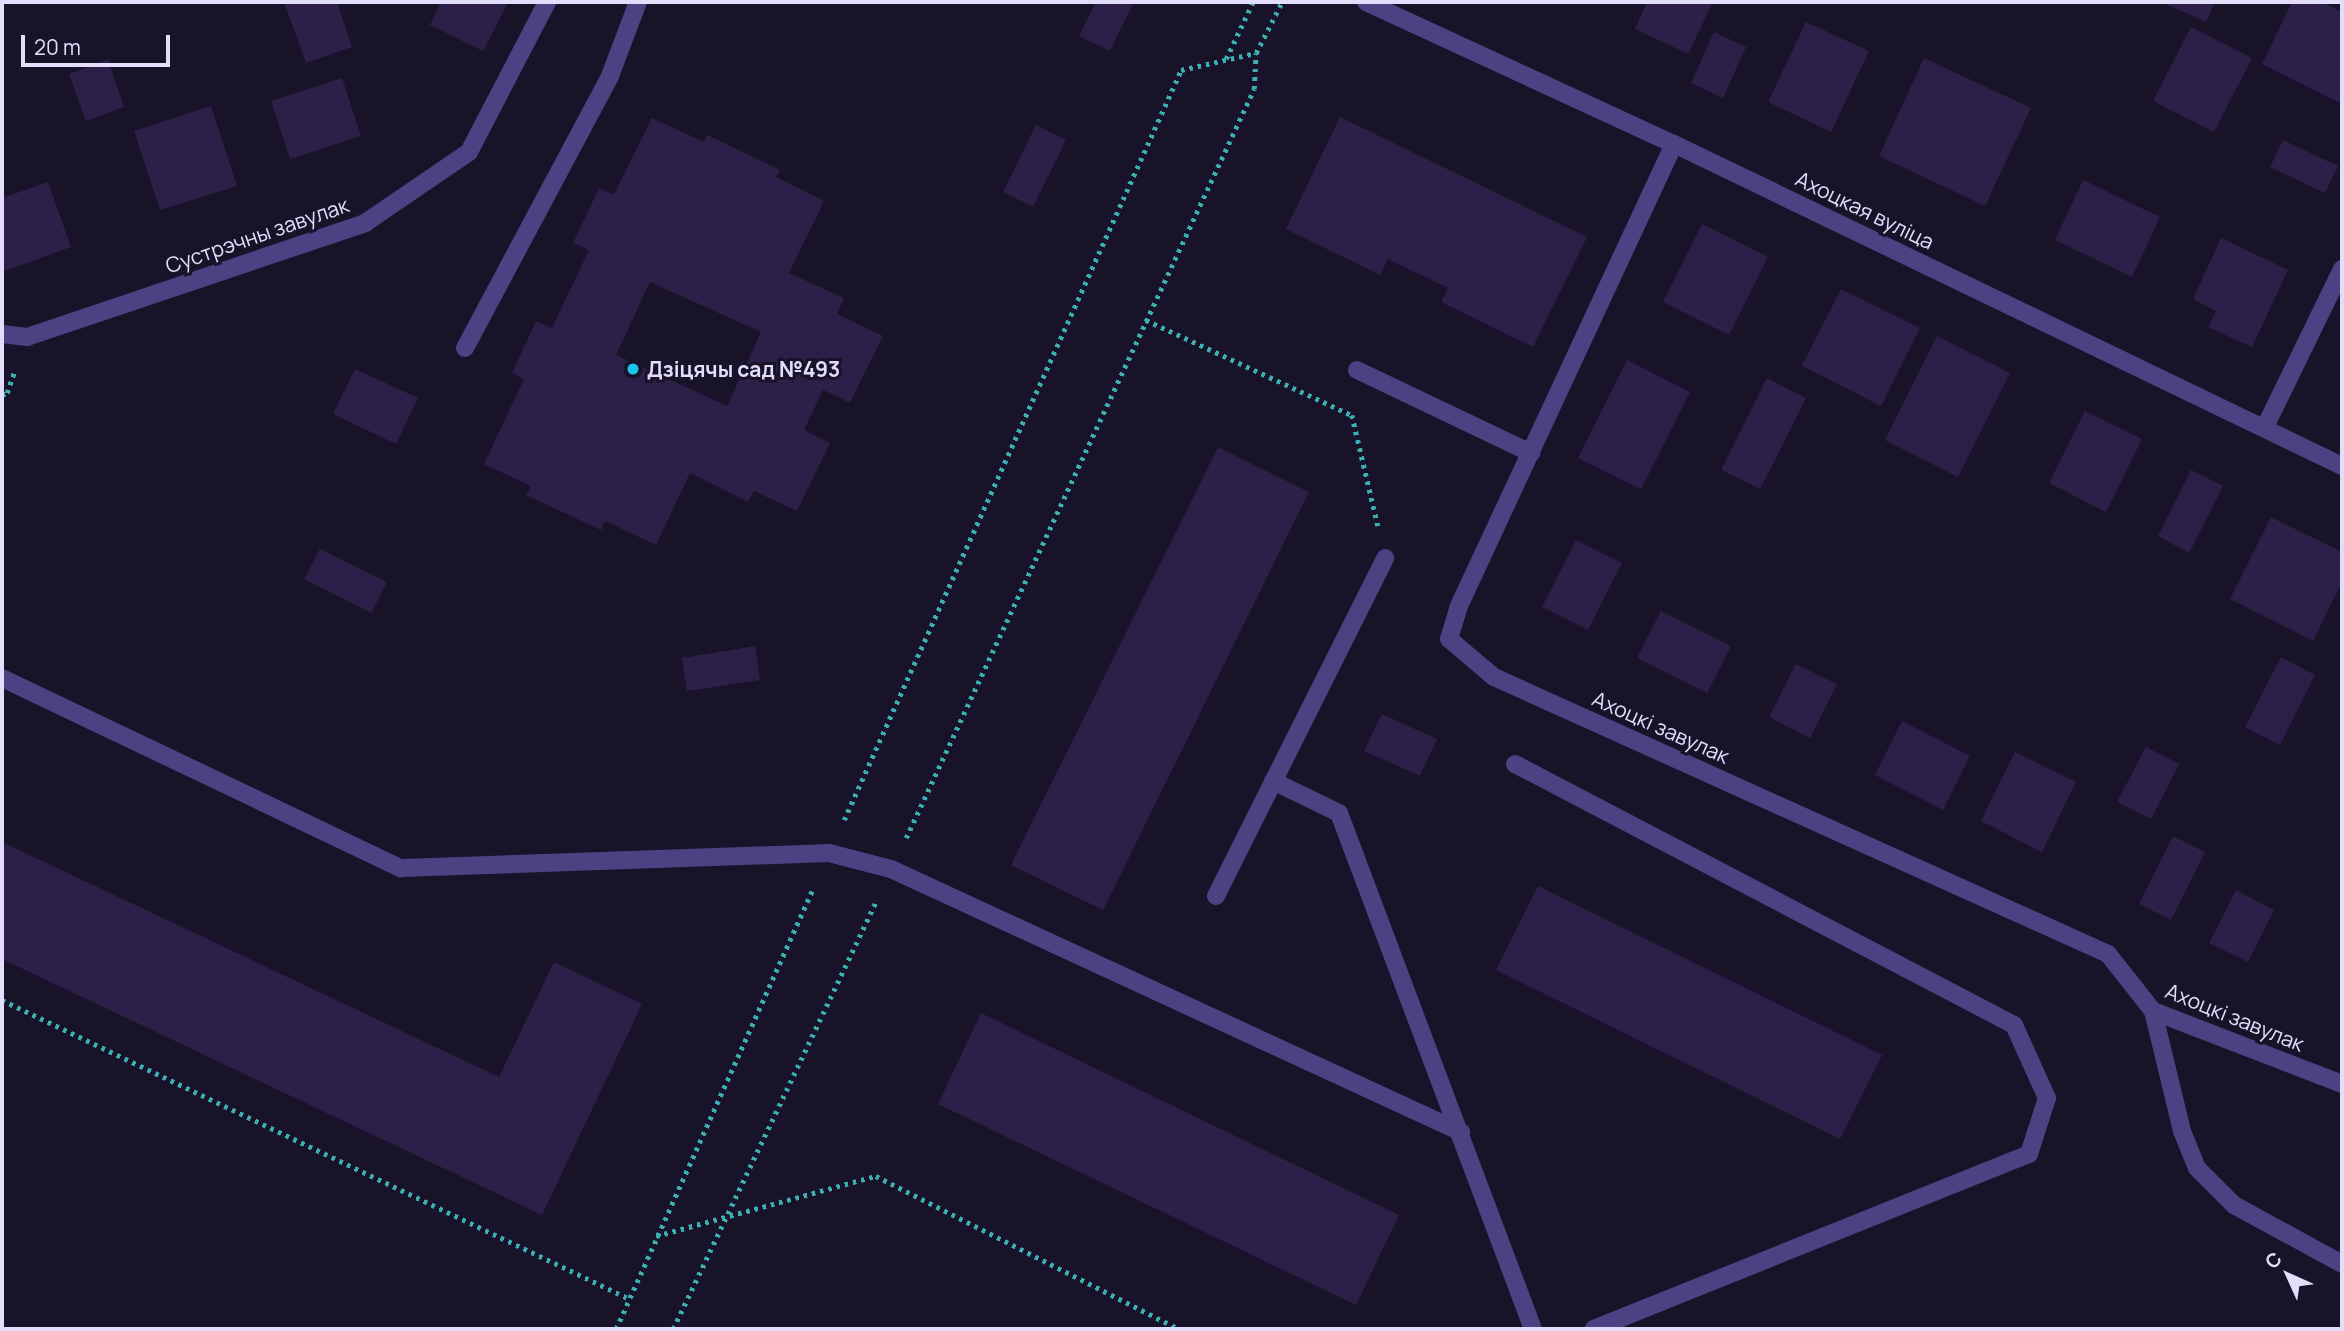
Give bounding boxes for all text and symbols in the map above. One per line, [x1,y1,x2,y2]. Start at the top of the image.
scale bar [24,21,173,65]
text: 20 m [34,33,81,61]
street label: Ахоцкая вуліца [1792,166,1938,254]
street label: Сустрэчны завулак [162,192,352,278]
place label: Дзіцячы сад №493 [647,356,840,382]
marker: Дзіцячы сад №493 [625,361,641,377]
street label: Ахоцкі завулак [1589,686,1733,768]
street label: Ахоцкі завулак [2162,978,2308,1056]
north arrow [2253,1240,2323,1310]
text: С [2259,1246,2287,1274]

